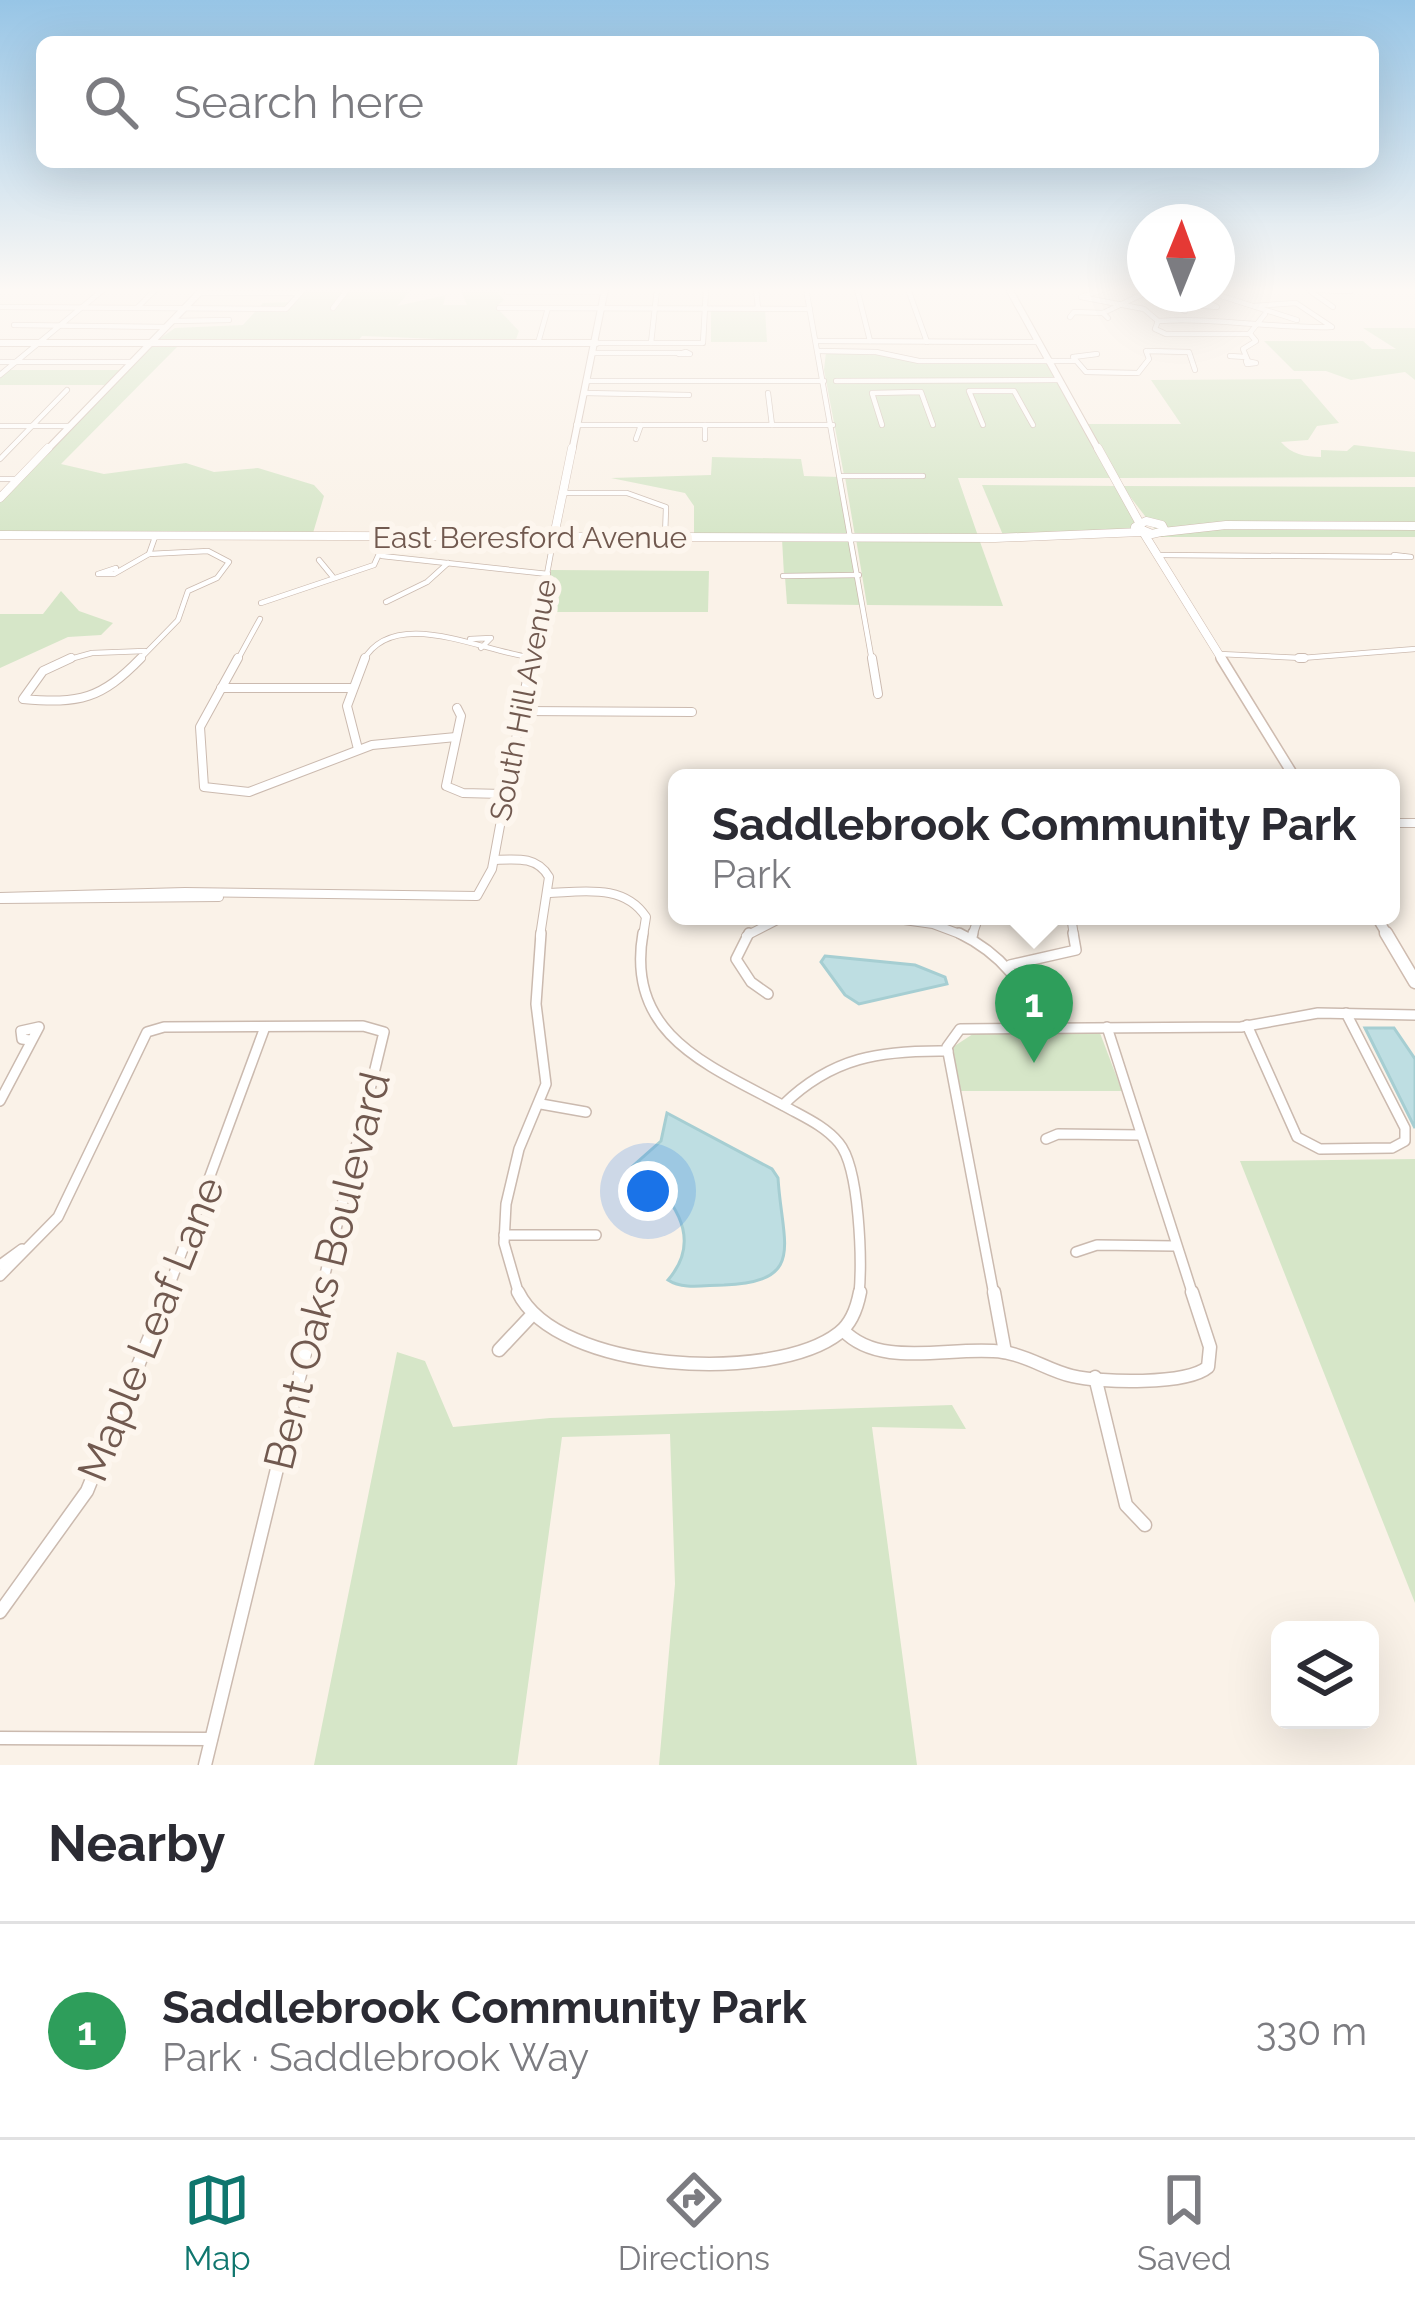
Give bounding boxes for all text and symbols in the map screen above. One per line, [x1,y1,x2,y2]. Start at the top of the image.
search box [36,36,1379,168]
icon: search [78,69,144,135]
text: Search here [174,76,424,129]
north arrow [1127,204,1235,312]
street label: East Beresford Avenue [373,520,687,555]
street label: South Hill Avenue [482,576,564,824]
popup [668,769,1400,925]
text: Saddlebrook Community Park [712,798,1356,851]
text: Park [712,851,791,897]
pin: 1 [995,964,1073,1063]
street label: Bent Oaks Boulevard [254,1067,400,1475]
your location [618,1161,678,1221]
street label: Maple Leaf Lane [68,1170,234,1488]
map controls [1271,1621,1379,1729]
button: layers [1271,1621,1379,1729]
text: Nearby [48,1813,225,1873]
text: Saddlebrook Community Park [162,1981,807,2034]
text: 1 [77,2008,97,2054]
text: 330 m [1256,2008,1367,2054]
text: Park · Saddlebrook Way [162,2034,589,2080]
tab: Map [184,2167,251,2278]
tab: Directions [618,2167,770,2278]
tab: Saved [1137,2167,1231,2278]

